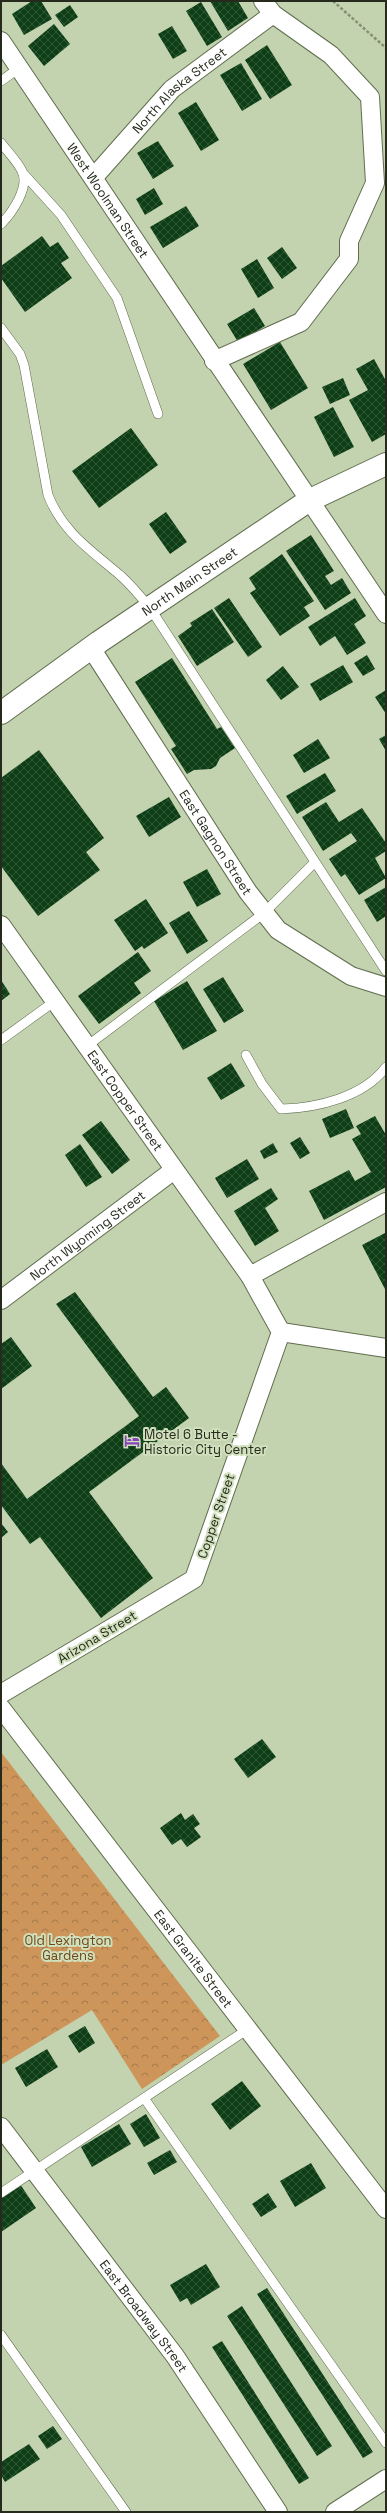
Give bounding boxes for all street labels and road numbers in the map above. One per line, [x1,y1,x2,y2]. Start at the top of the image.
street label: North Alaska Street [128,43,230,137]
street label: West Woolman Street [63,140,153,261]
street label: North Main Street [138,543,241,619]
street label: East Gagnon Street [176,786,256,898]
street label: East Copper Street [84,1047,167,1154]
street label: North Wyoming Street [26,1186,148,1284]
street label: Copper Street [194,1471,238,1561]
street label: Arizona Street [54,1607,140,1667]
street label: East Granite Street [150,1906,237,2011]
street label: East Broadway Street [96,2256,192,2375]

